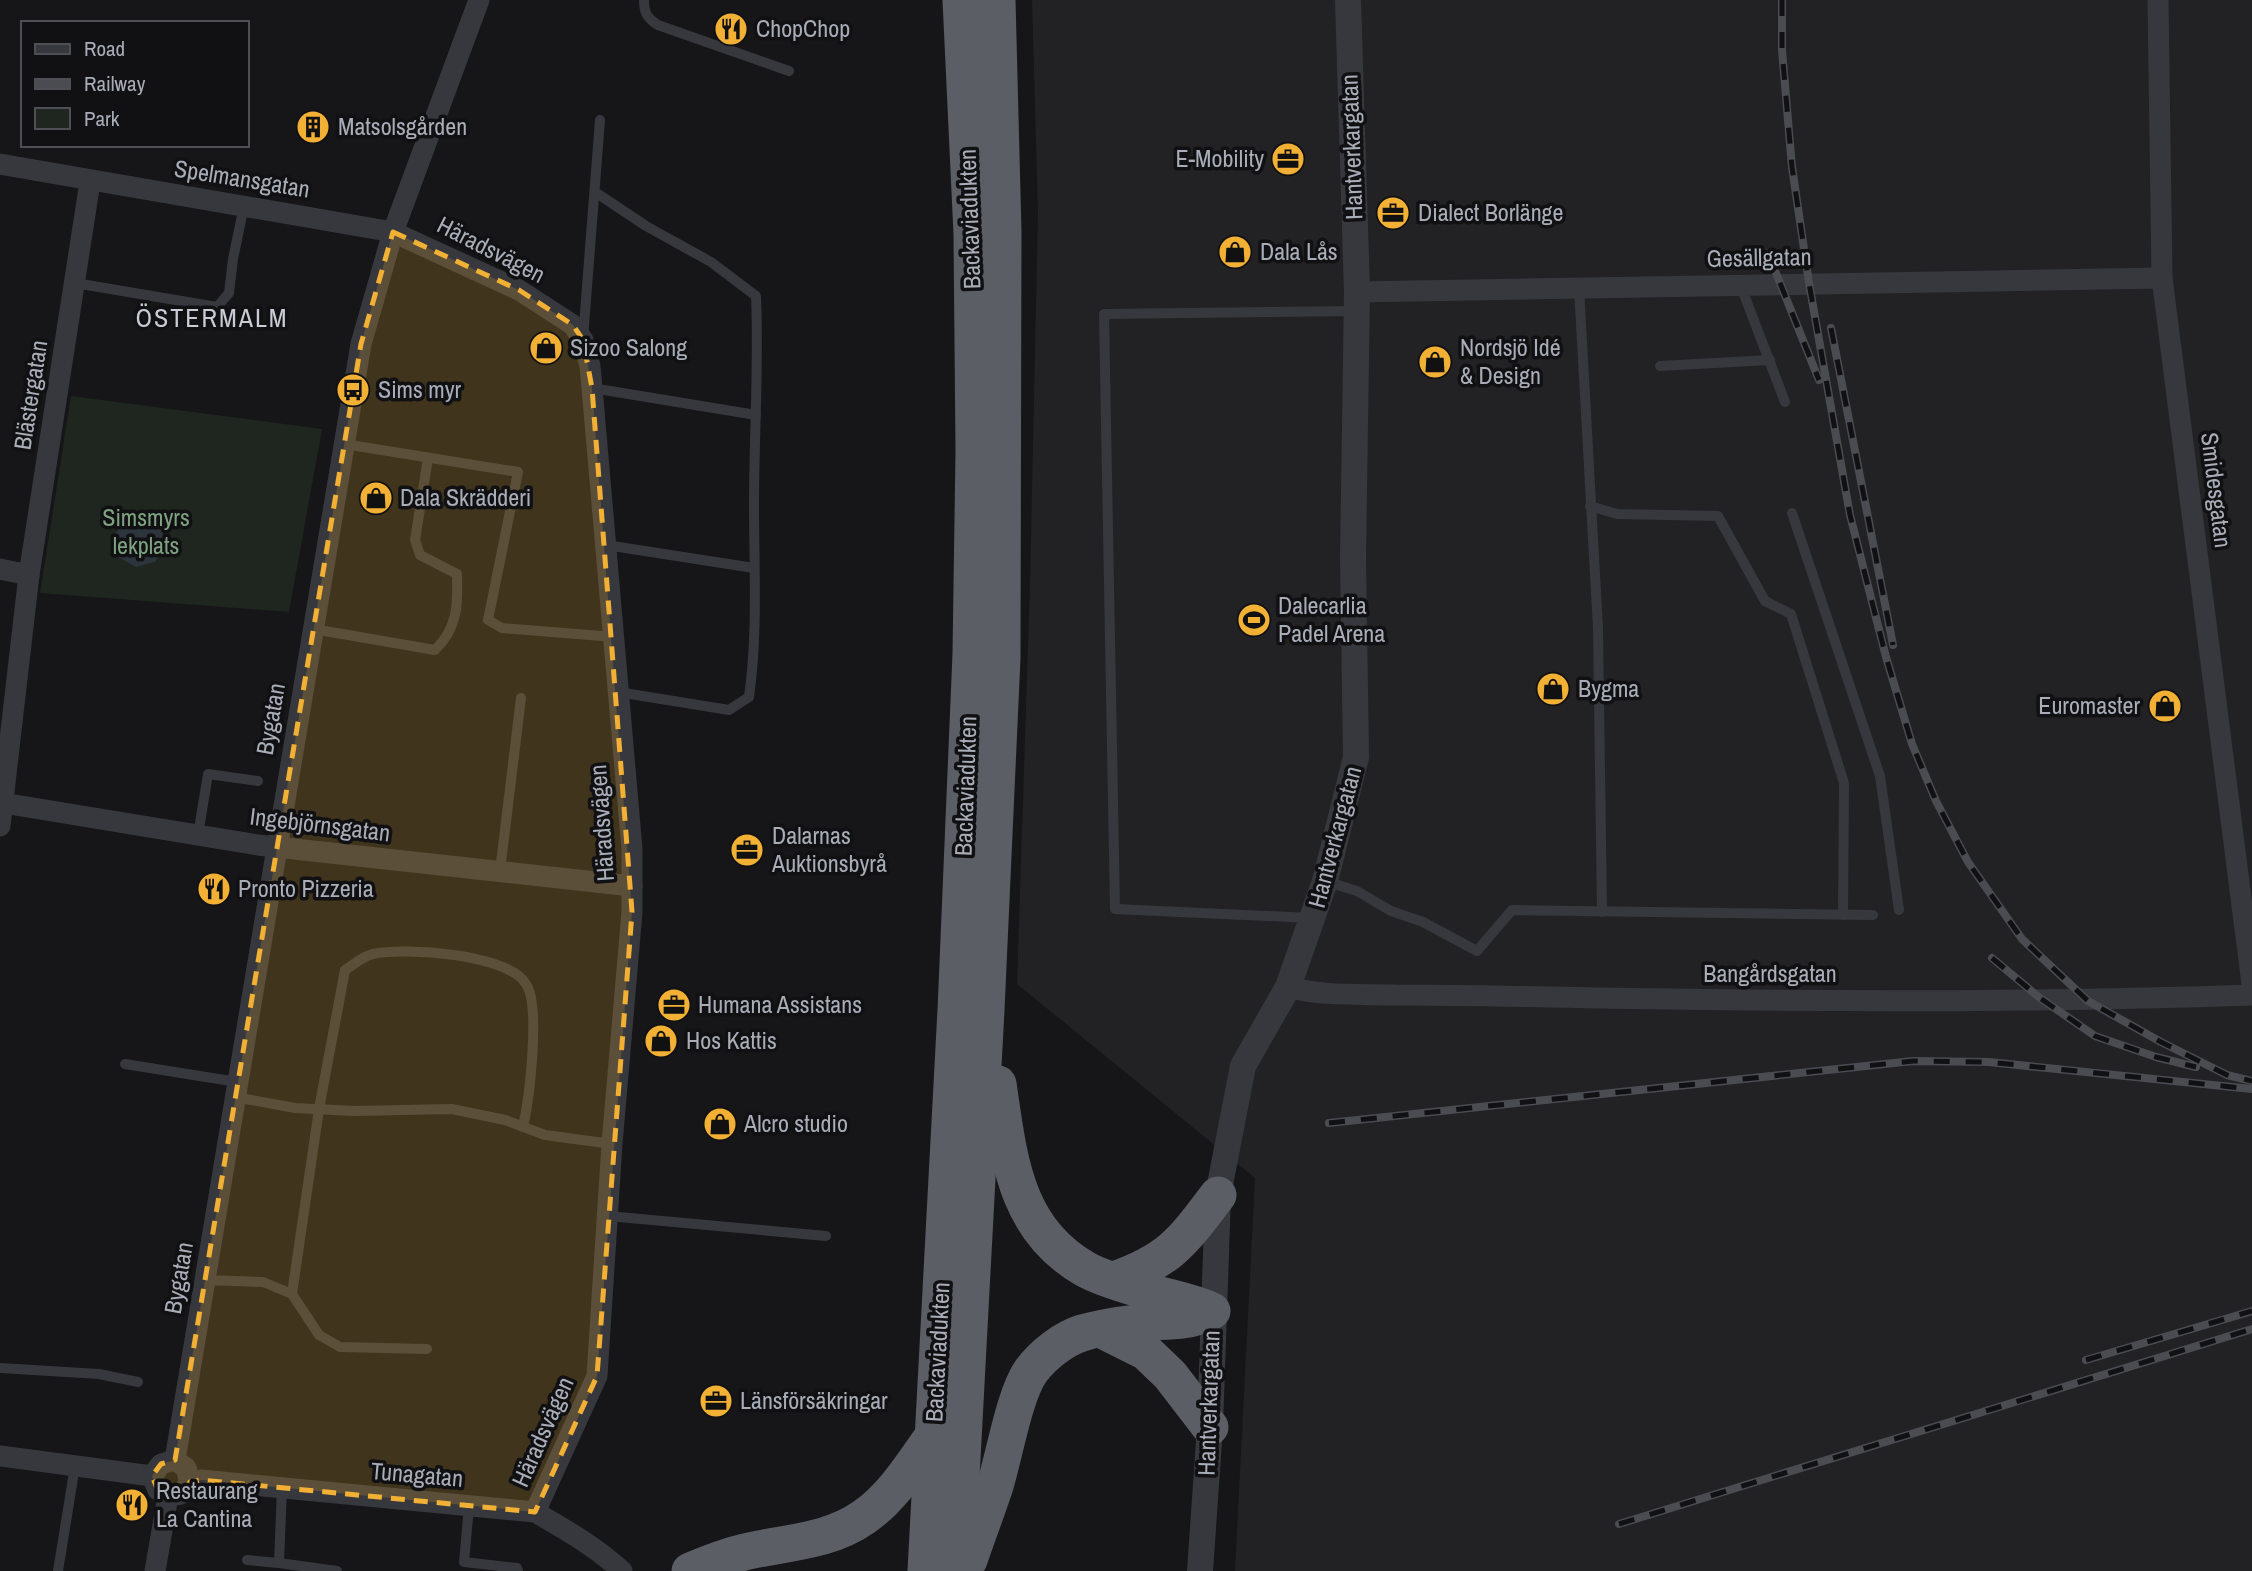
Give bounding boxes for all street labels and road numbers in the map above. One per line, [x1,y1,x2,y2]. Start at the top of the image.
street label: Hantverkargatan [1332,74,1370,220]
street label: Backaviadukten [951,148,987,290]
street label: Spelmansgatan [172,152,312,205]
street label: Häradsvägen [432,208,551,290]
street label: Gesällgatan [1706,240,1812,274]
street label: Blästergatan [6,338,54,452]
street label: Smidesgatan [2194,430,2240,549]
street label: Bygatan [248,680,292,757]
street label: Backaviadukten [947,715,983,857]
street label: Hantverkargatan [1300,762,1368,911]
street label: Häradsvägen [581,764,621,883]
street label: Ingebjörnsgatan [248,800,392,848]
street label: Bangårdsgatan [1703,957,1837,989]
street label: Bygatan [156,1239,200,1316]
street label: Backaviadukten [917,1281,957,1423]
street label: Hantverkargatan [1189,1330,1227,1476]
street label: Häradsvägen [504,1372,581,1492]
street label: Tunagatan [370,1454,465,1494]

